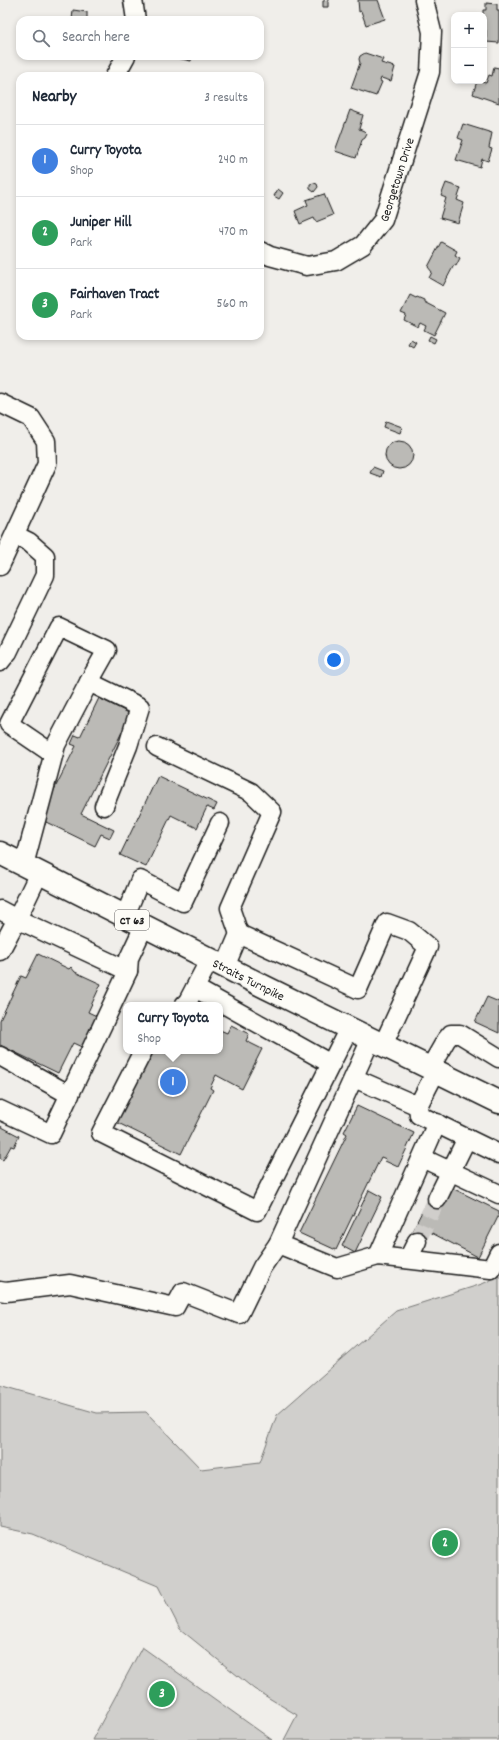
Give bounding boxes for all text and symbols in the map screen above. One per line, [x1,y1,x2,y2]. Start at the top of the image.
map controls [451,12,487,84]
button: + [451,12,487,48]
search box [16,16,264,60]
icon: search [30,27,52,49]
text: Search here [62,27,130,49]
button: − [451,48,487,84]
text: Nearby [32,86,76,110]
text: 3 results [204,89,248,108]
street label: Georgetown Drive [376,135,421,225]
text: Curry Toyota [70,140,141,162]
text: 1 [44,151,46,170]
text: 240 m [218,151,248,170]
text: Shop [70,162,93,181]
text: Juniper Hill [70,212,132,234]
text: 2 [42,223,48,242]
text: 470 m [219,223,248,242]
text: Park [70,234,92,253]
text: Fairhaven Tract [70,284,159,306]
text: 3 [42,295,48,314]
text: 560 m [217,295,248,314]
text: Park [70,306,92,325]
your location [324,650,344,670]
road number: CT 63 [115,910,149,930]
street label: Straits Turnpike [209,955,287,1007]
popup [123,1002,223,1054]
text: Curry Toyota [137,1008,209,1030]
text: Shop [137,1030,161,1049]
pin: 1 [160,1067,186,1097]
pin: 2 [432,1528,458,1558]
pin: 3 [149,1679,175,1709]

